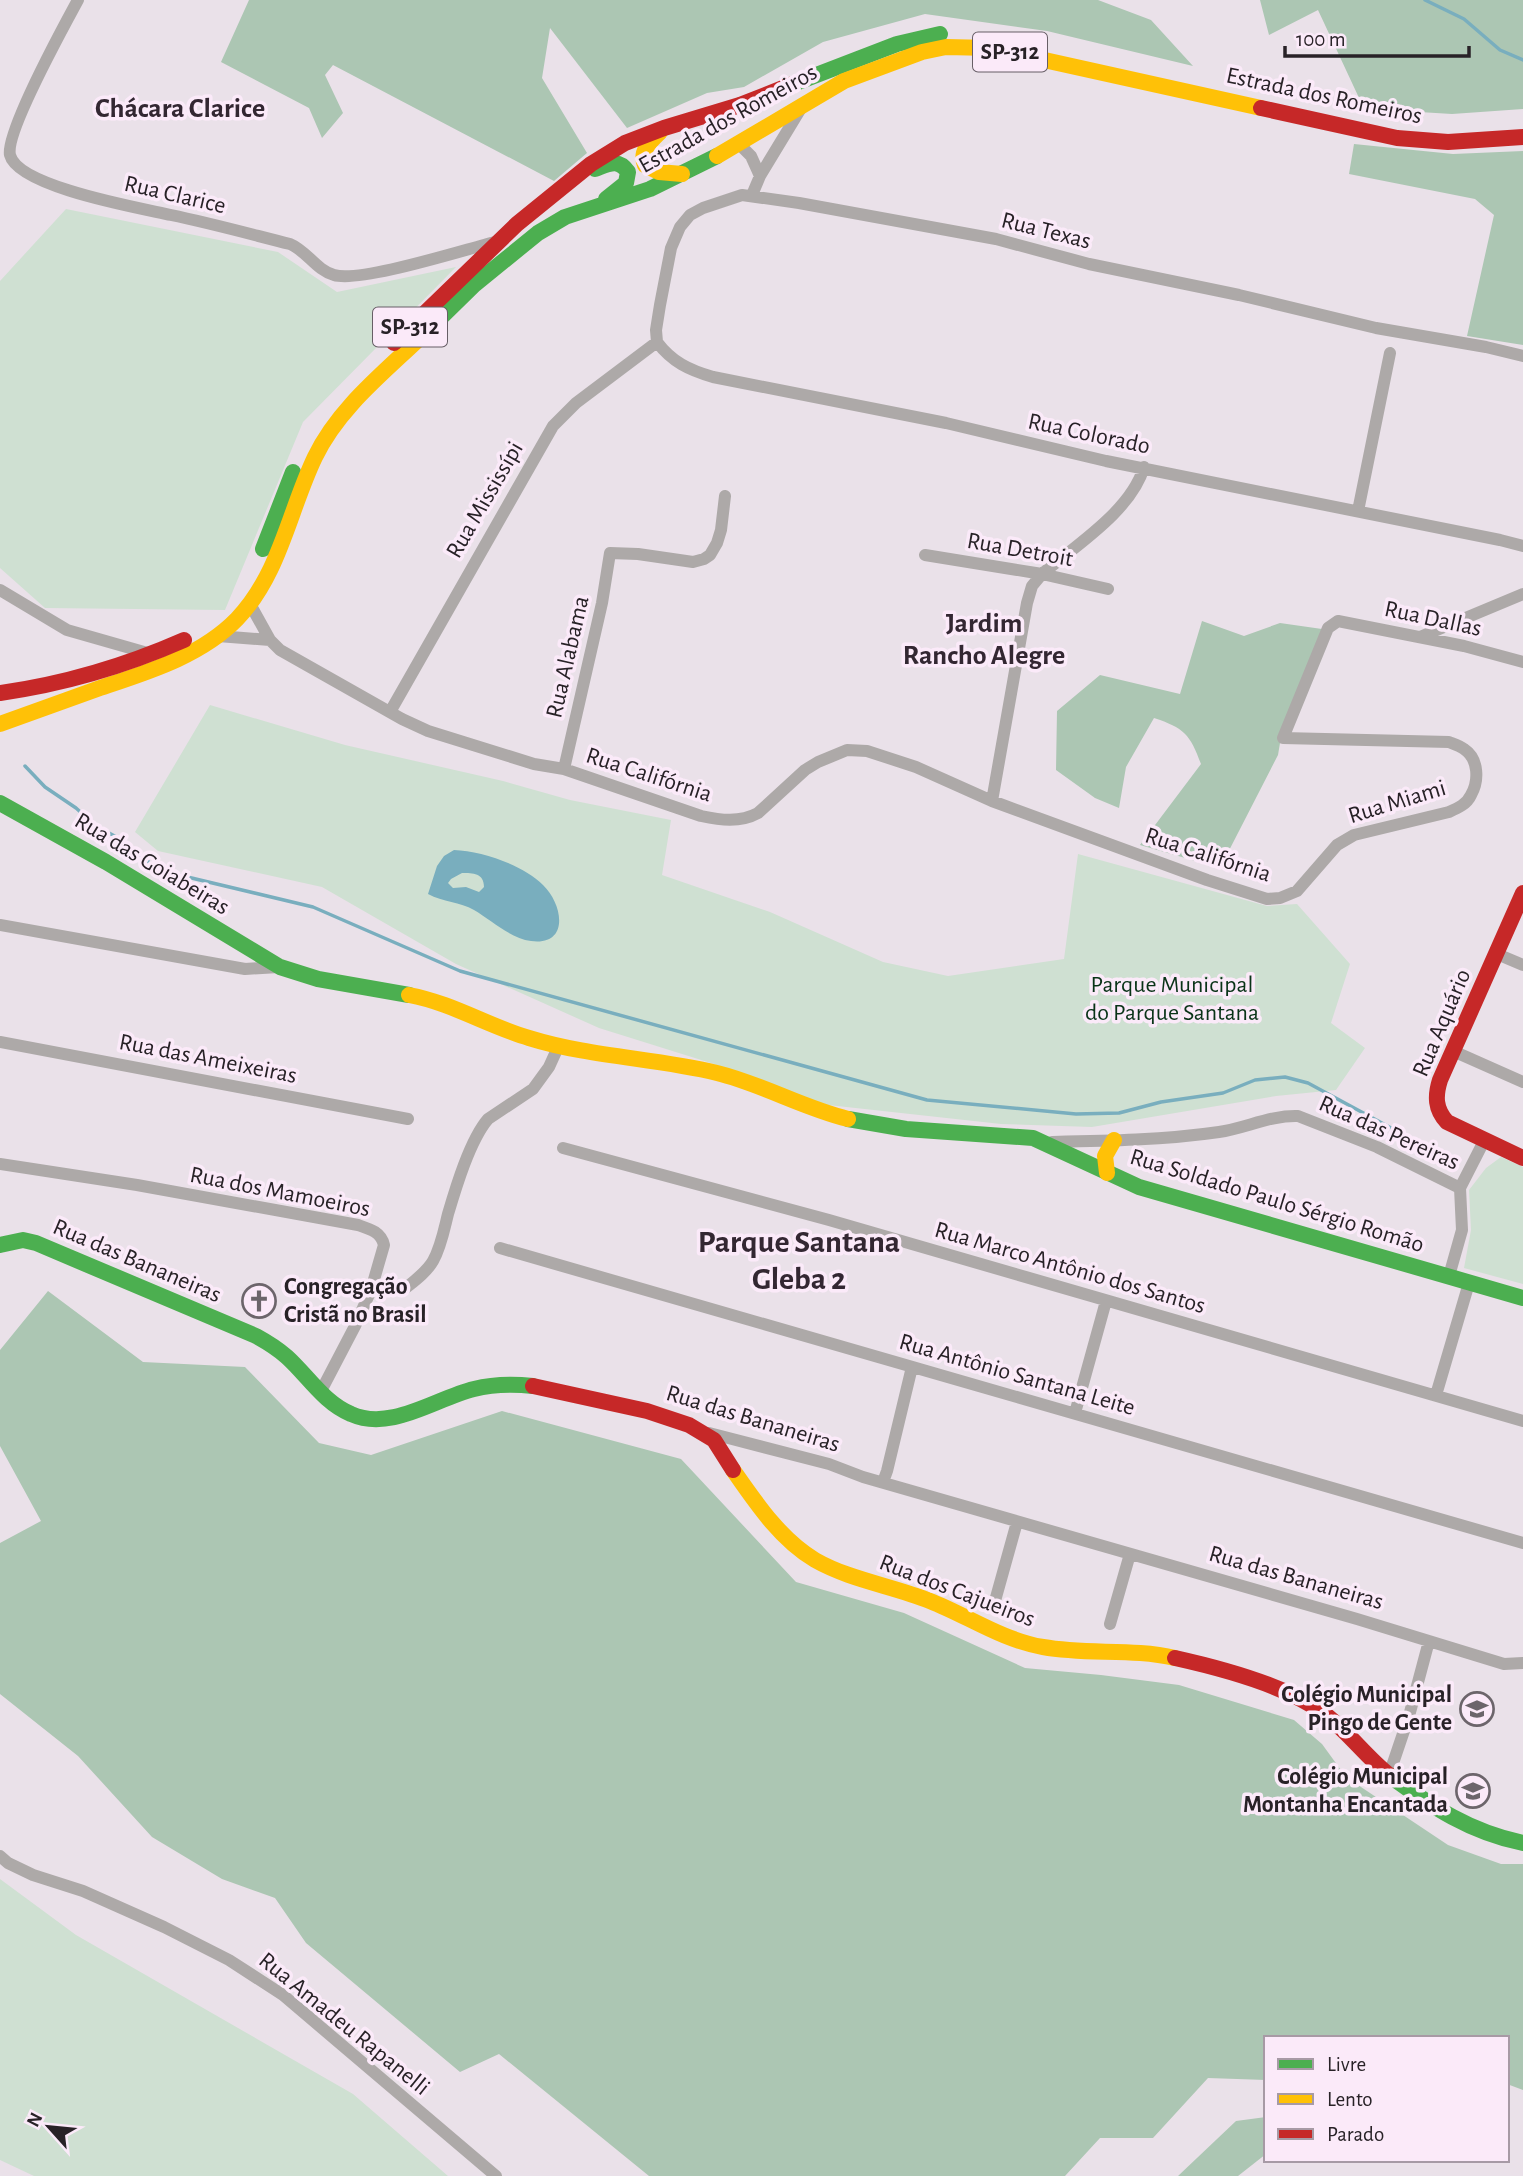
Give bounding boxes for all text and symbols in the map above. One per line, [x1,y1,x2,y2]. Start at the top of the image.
scale bar [1285,14,1469,58]
text: 100 m [1296,29,1346,50]
road number: SP-312 [973,32,1047,72]
street label: Estrada dos Romeiros [635,60,821,178]
street label: Estrada dos Romeiros [1224,64,1424,128]
district label: Chácara Clarice [95,95,265,123]
street label: Rua Clarice [122,172,228,218]
street label: Rua Texas [999,208,1093,254]
road number: SP-312 [373,308,447,346]
street label: Rua Colorado [1026,409,1152,459]
street label: Rua Mississípi [442,438,528,562]
street label: Rua Detroit [965,529,1075,571]
street label: Rua Alabama [542,594,594,720]
street label: Rua Dallas [1382,597,1484,641]
district label: Jardim Rancho Alegre [903,610,1065,670]
street label: Rua Califórnia [583,743,715,807]
street label: Rua Miami [1345,776,1449,828]
street label: Rua das Goiabeiras [70,808,234,920]
street label: Rua Califórnia [1142,823,1274,887]
street label: Rua Aquário [1409,966,1475,1080]
park label: Parque Municipal do Parque Santana [1085,973,1259,1025]
street label: Rua das Ameixeiras [117,1030,299,1088]
street label: Rua das Pereiras [1315,1091,1463,1175]
street label: Rua Soldado Paulo Sérgio Romão [1127,1145,1427,1257]
street label: Rua dos Mamoeiros [188,1163,372,1221]
street label: Rua das Bananeiras [49,1215,225,1307]
street label: Rua Marco Antônio dos Santos [932,1218,1208,1318]
district label: Parque Santana Gleba 2 [698,1226,900,1295]
place label: Congregação Cristã no Brasil [284,1275,427,1327]
church icon: Congregação Cristã no Brasil [240,1282,278,1320]
street label: Rua Antônio Santana Leite [896,1330,1138,1420]
street label: Rua das Bananeiras [663,1381,843,1457]
street label: Rua das Bananeiras [1206,1542,1386,1614]
street label: Rua dos Cajueiros [876,1550,1038,1632]
place label: Colégio Municipal Pingo de Gente [1281,1683,1452,1735]
school or university icon: Colégio Municipal Pingo de Gente [1458,1690,1496,1728]
place label: Colégio Municipal Montanha Encantada [1243,1765,1448,1817]
school or university icon: Colégio Municipal Montanha Encantada [1454,1772,1492,1810]
street label: Rua Amadeu Rapanelli [254,1948,434,2100]
legend [1264,2036,1509,2162]
text: Livre [1327,2054,1366,2075]
text: Lento [1327,2089,1373,2110]
north arrow [14,2092,84,2162]
text: N [24,2110,47,2130]
text: Parado [1327,2124,1384,2145]

